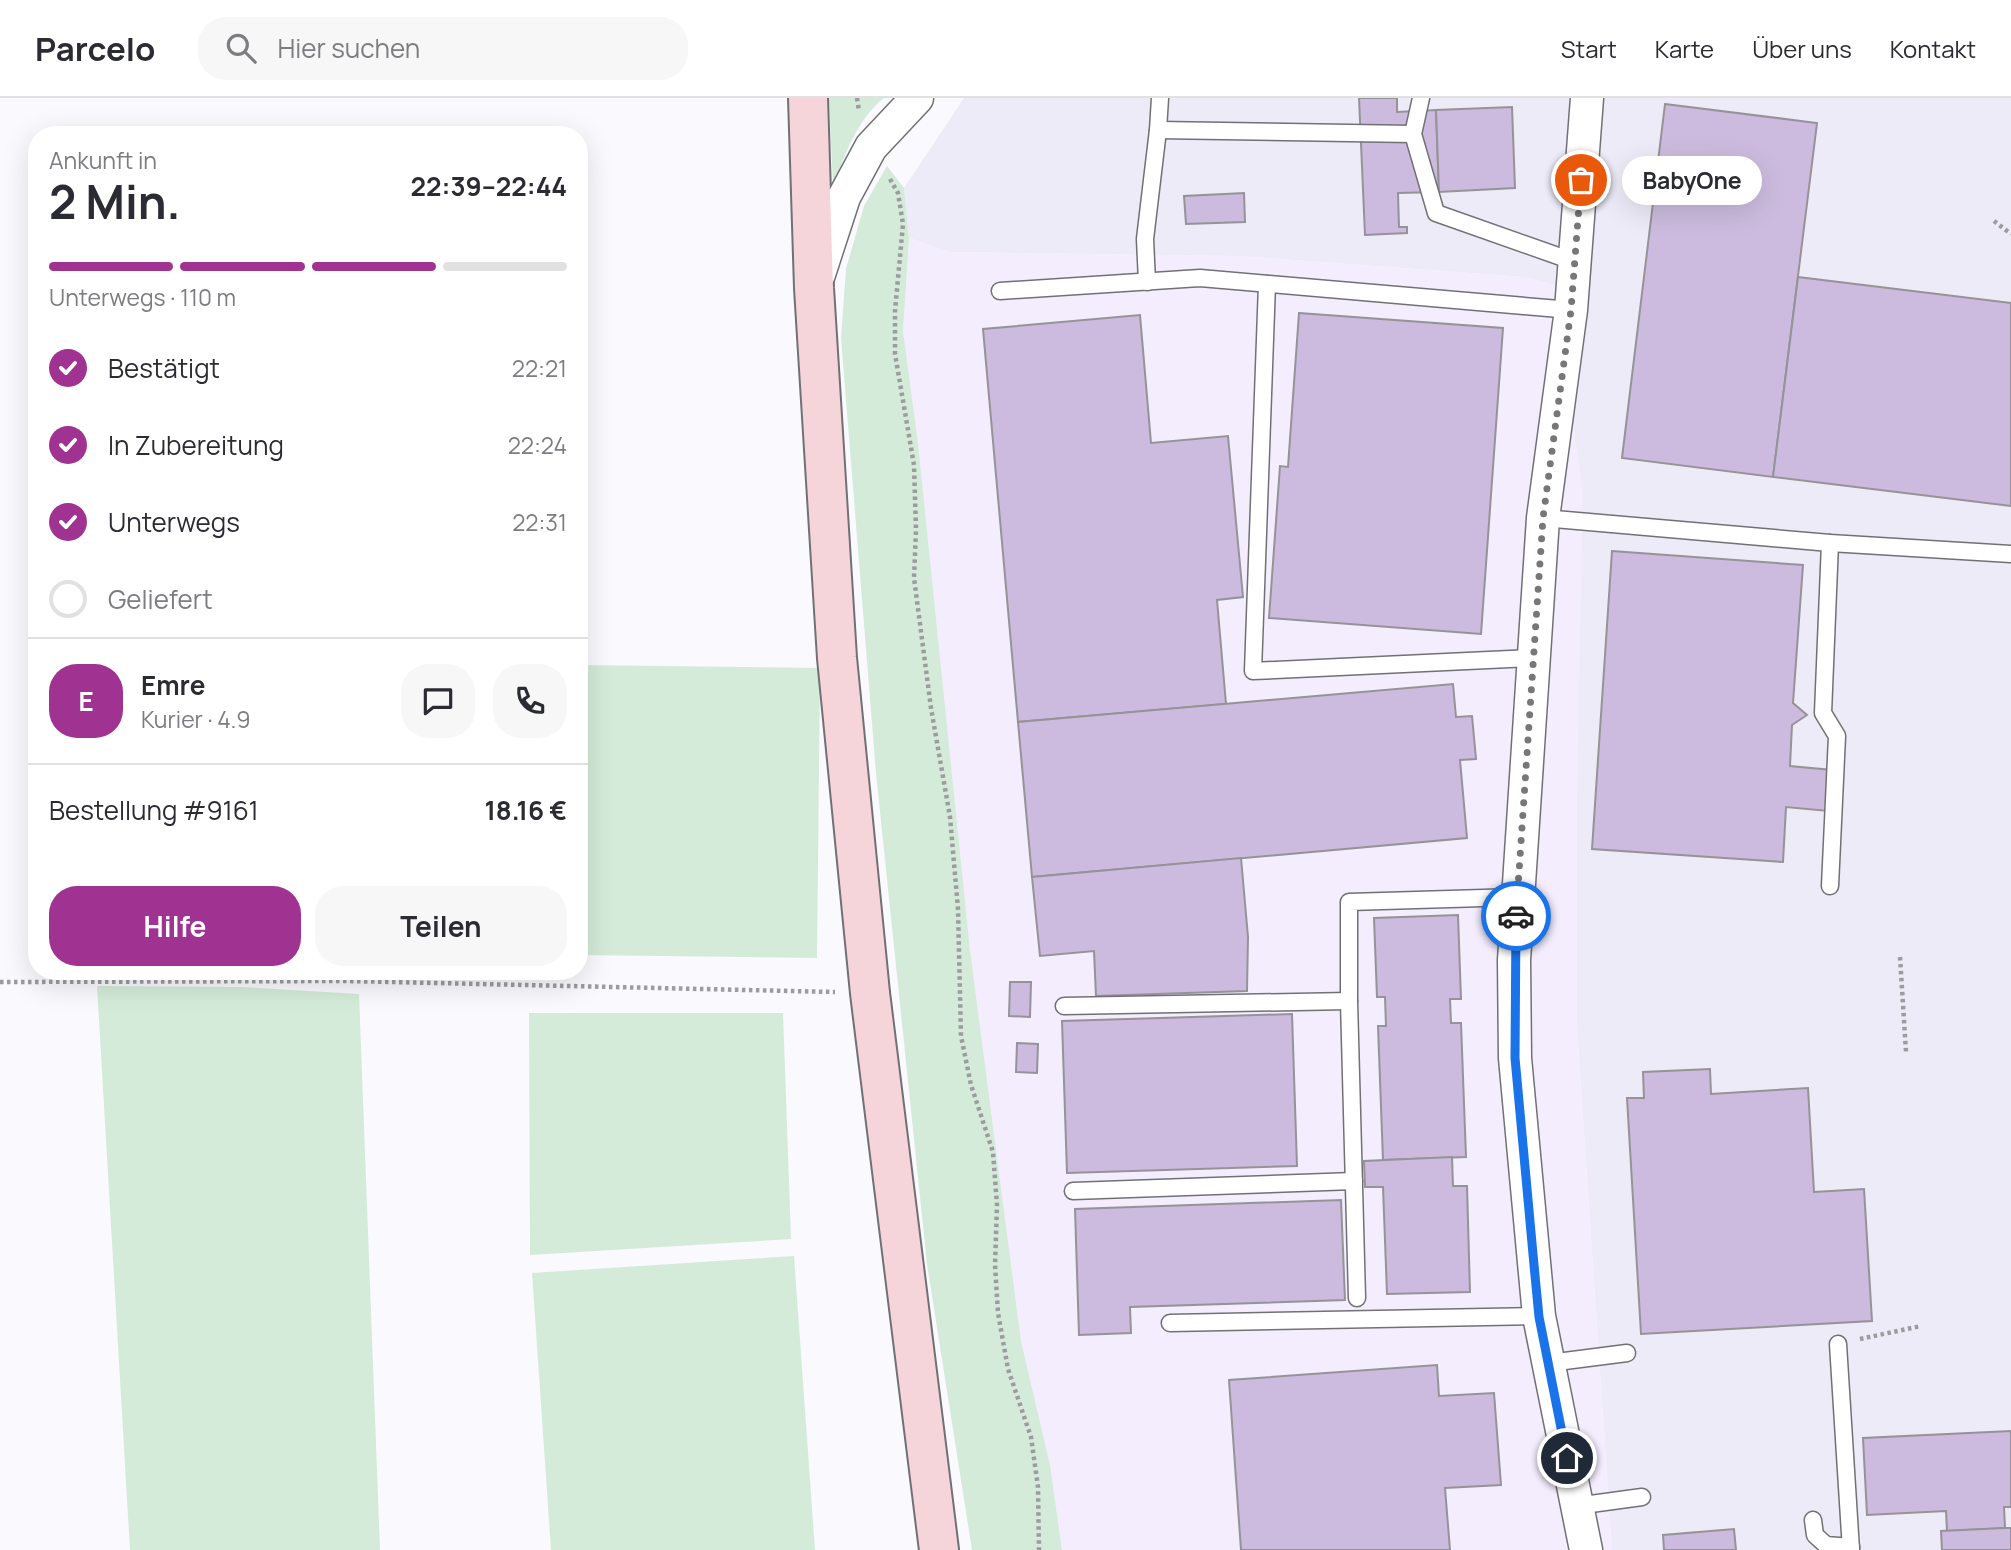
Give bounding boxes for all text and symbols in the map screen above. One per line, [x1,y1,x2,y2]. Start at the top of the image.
search box [198,17,688,80]
text: Parcelo [35,26,156,71]
icon: search [222,29,260,67]
text: Hier suchen [278,30,420,66]
text: Start [1561,32,1617,65]
text: Karte [1655,32,1714,65]
text: Über uns [1752,32,1852,65]
text: Kontakt [1890,32,1976,65]
text: Ankunft in [49,144,157,176]
pin [1551,150,1611,210]
callout: BabyOne [1623,155,1763,204]
icon: bag [1562,161,1600,199]
text: BabyOne [1642,164,1742,196]
text: 22:39–22:44 [411,168,567,204]
text: 2 Min. [49,170,181,233]
text: Unterwegs · 110 m [49,281,236,313]
icon: check [49,349,87,387]
text: Bestätigt [108,350,220,386]
text: 22:21 [512,352,567,384]
icon: check [49,426,87,464]
text: In Zubereitung [108,427,284,463]
text: 22:24 [508,429,567,461]
icon: check [49,503,87,541]
text: Unterwegs [108,504,240,540]
text: 22:31 [512,506,567,538]
text: Geliefert [108,581,213,617]
button: chat [401,664,475,738]
button: phone [493,664,567,738]
text: Emre [141,667,205,703]
text: E [78,683,94,719]
text: Kurier · 4.9 [141,703,251,735]
text: Bestellung #9161 [49,792,259,828]
text: 18.16 € [484,792,567,828]
courier [1481,881,1551,951]
button: Hilfe [49,886,301,966]
button: Teilen [315,886,567,966]
icon: car [1497,897,1535,935]
pin [1537,1428,1597,1488]
icon: home [1548,1439,1586,1477]

